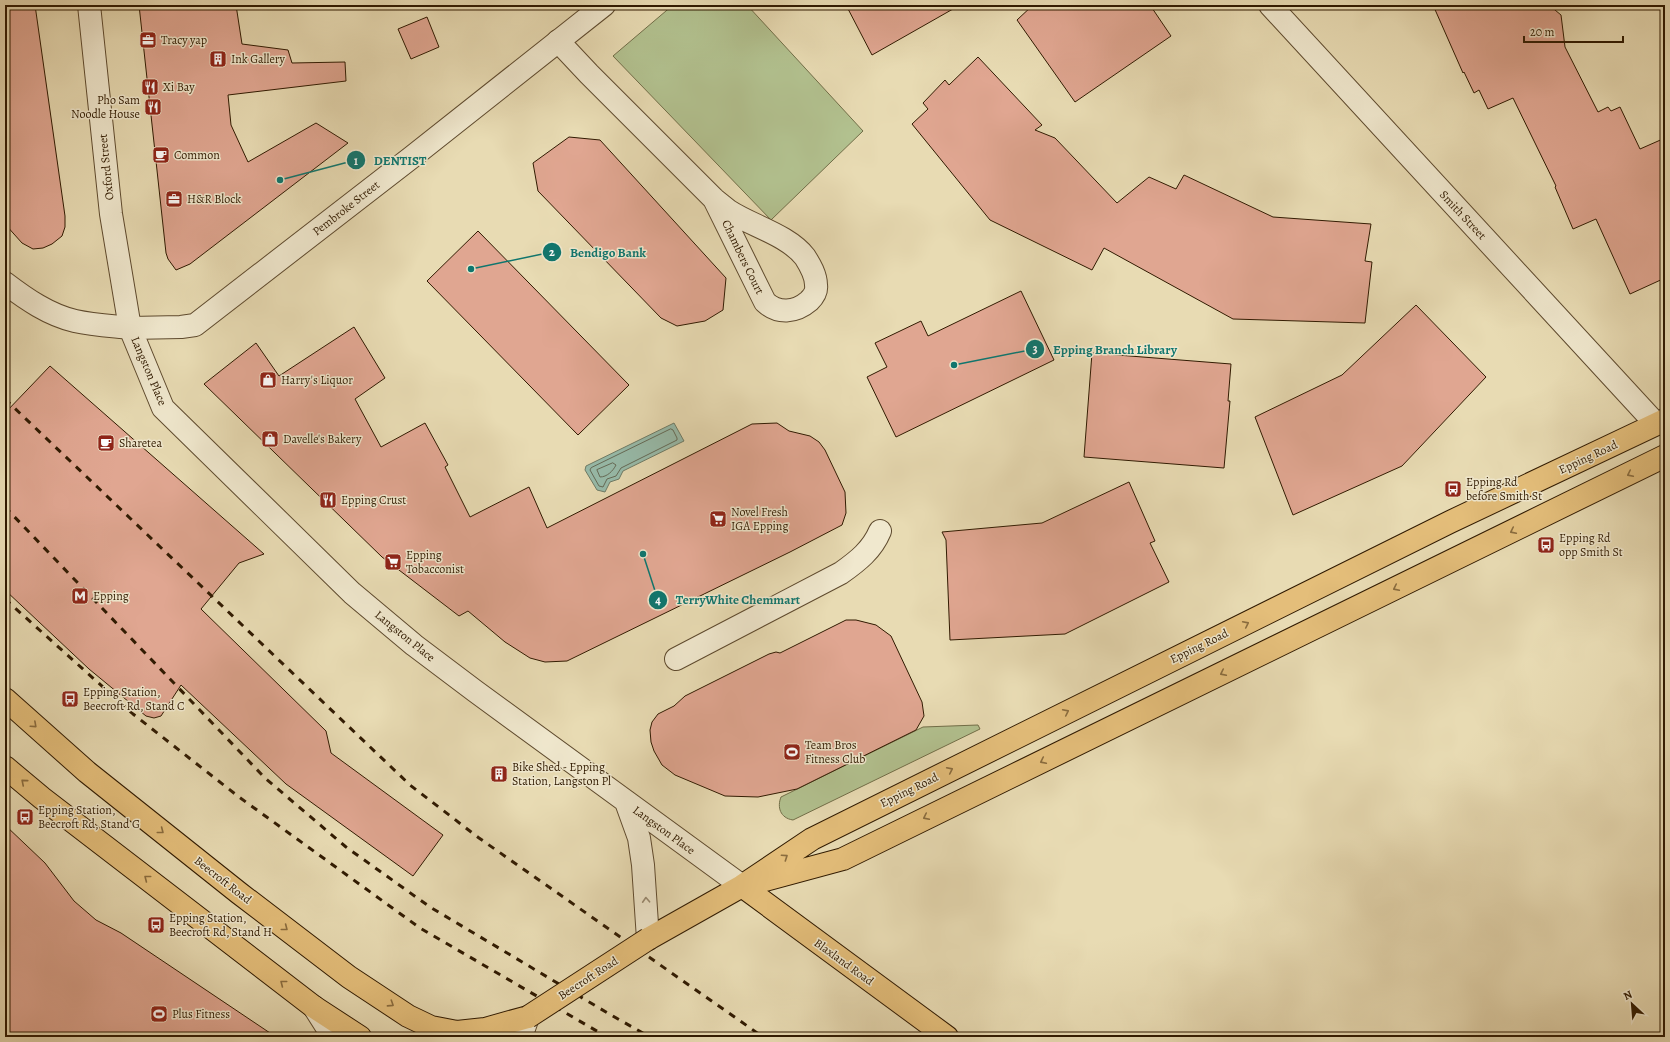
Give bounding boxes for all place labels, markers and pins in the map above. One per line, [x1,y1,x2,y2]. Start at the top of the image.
office icon: Tracy yap [138,30,158,50]
place label: Tracy yap [161,32,207,48]
building icon: Ink Gallery [208,49,228,69]
place label: Ink Gallery [231,51,286,67]
restaurant icon: Xi Bay [140,77,160,97]
place label: Xi Bay [163,79,195,95]
place label: Pho Sam Noodle House [71,92,140,122]
restaurant icon: Pho Sam Noodle House [143,97,163,117]
cafe icon: Common [151,145,171,165]
place label: Common [174,147,220,163]
callout: DENTIST [346,148,434,173]
office icon: H&R Block [164,189,184,209]
place label: H&R Block [187,191,241,207]
callout: Bendigo Bank [542,240,654,265]
callout: Epping Branch Library [1025,337,1184,362]
shop icon: Harry's Liquor [258,370,278,390]
place label: Harry's Liquor [281,372,353,388]
shop icon: Davelle's Bakery [260,429,280,449]
place label: Davelle's Bakery [283,431,362,447]
cafe icon: Sharetea [96,433,116,453]
place label: Sharetea [119,435,162,451]
place label: Epping Rd before Smith St [1466,474,1542,504]
bus stop icon: Epping Rd before Smith St [1443,479,1463,499]
restaurant icon: Epping Crust [318,490,338,510]
place label: Epping Crust [341,492,406,508]
place label: Novel Fresh IGA Epping [731,504,789,534]
supermarket icon: Novel Fresh IGA Epping [708,509,728,529]
place label: Epping Rd opp Smith St [1559,530,1623,560]
bus stop icon: Epping Rd opp Smith St [1536,535,1556,555]
place label: Epping Tobacconist [406,547,464,577]
supermarket icon: Epping Tobacconist [383,552,403,572]
metro station icon: Epping [70,586,90,606]
callout: TerryWhite Chemmart [648,587,808,612]
place label: Epping [93,588,129,604]
place label: Epping Station, Beecroft Rd, Stand C [83,684,184,714]
bus stop icon: Epping Station, Beecroft Rd, Stand C [60,689,80,709]
place label: Team Bros Fitness Club [805,737,865,767]
sports icon: Team Bros Fitness Club [782,742,802,762]
place label: Bike Shed - Epping Station, Langston Pl [512,759,611,789]
building icon: Bike Shed - Epping Station, Langston Pl [489,764,509,784]
place label: Epping Station, Beecroft Rd, Stand G [38,802,140,832]
bus stop icon: Epping Station, Beecroft Rd, Stand G [15,807,35,827]
place label: Epping Station, Beecroft Rd, Stand H [169,910,272,940]
bus stop icon: Epping Station, Beecroft Rd, Stand H [146,915,166,935]
sports icon: Plus Fitness [149,1004,169,1024]
place label: Plus Fitness [172,1006,230,1022]

